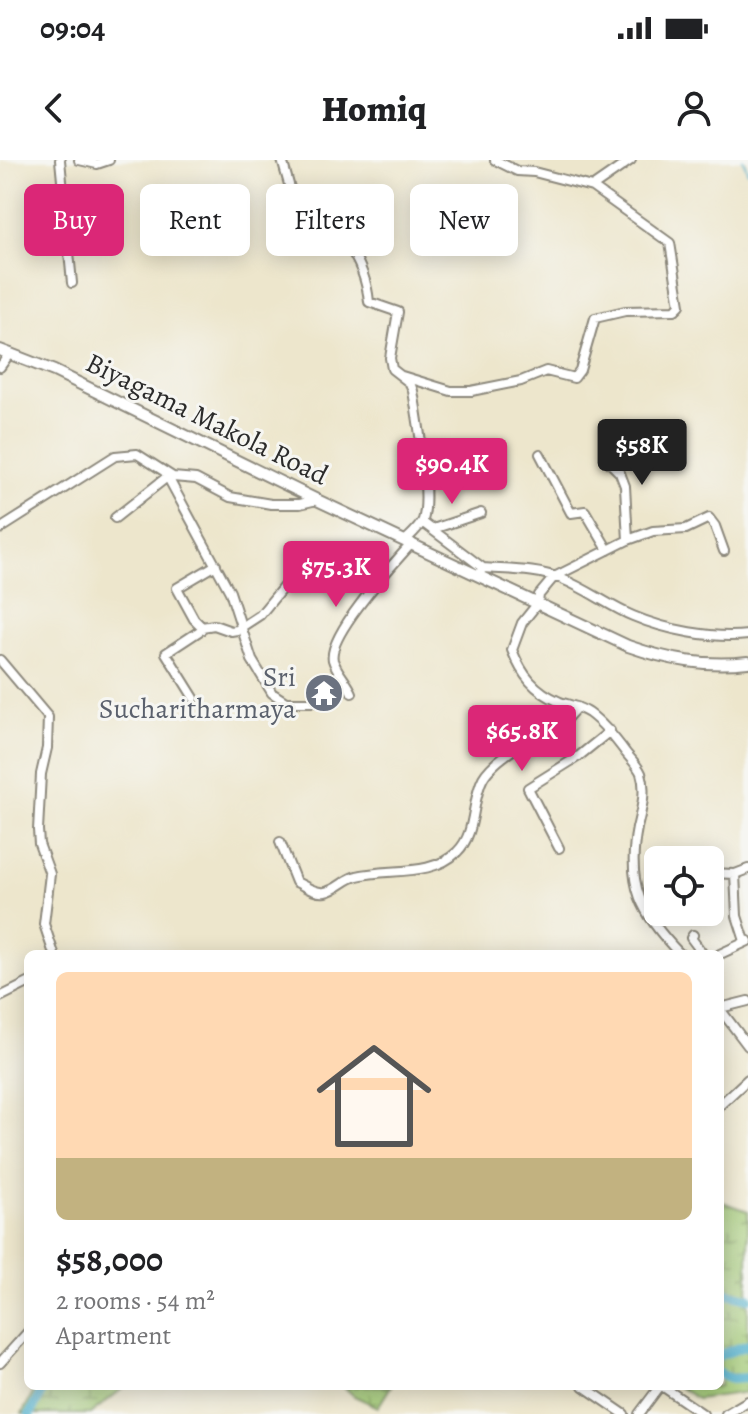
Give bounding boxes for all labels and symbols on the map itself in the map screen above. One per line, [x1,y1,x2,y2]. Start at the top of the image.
street label: Biyagama Makola Road [79,344,336,495]
pin: $58K [595,419,689,487]
pin: $90.4K [387,438,517,506]
pin: $75.3K [271,541,401,609]
place label: Sri Sucharitharmaya [99,658,296,728]
temple icon: Sri Sucharitharmaya [303,672,345,714]
pin: $65.8K [457,705,587,773]

